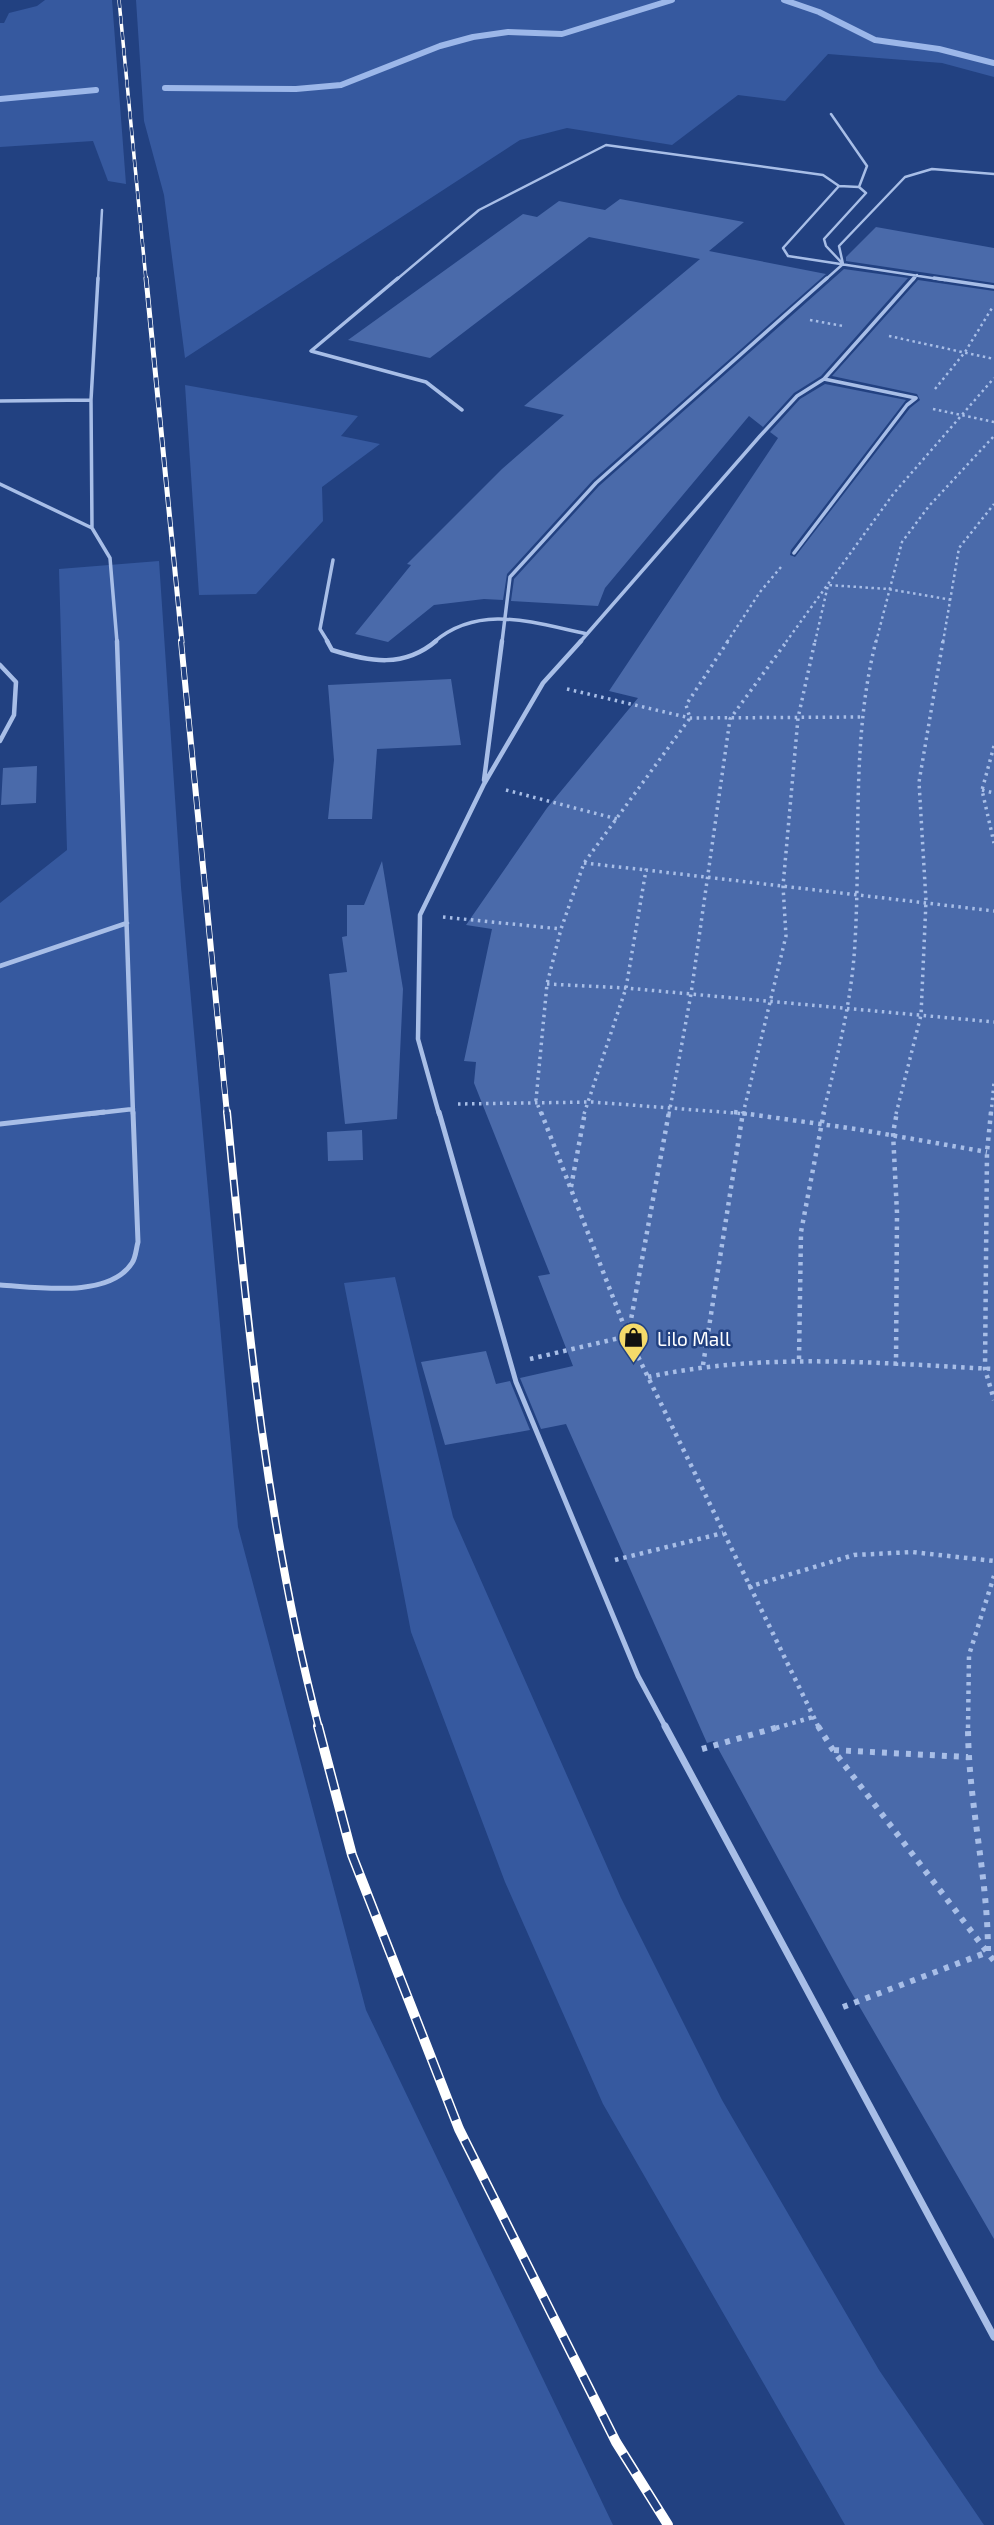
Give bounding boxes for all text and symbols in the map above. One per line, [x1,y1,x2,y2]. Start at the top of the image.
shop icon: Lilo Mall [617,1321,651,1365]
place label: Lilo Mall [657,1327,731,1350]

